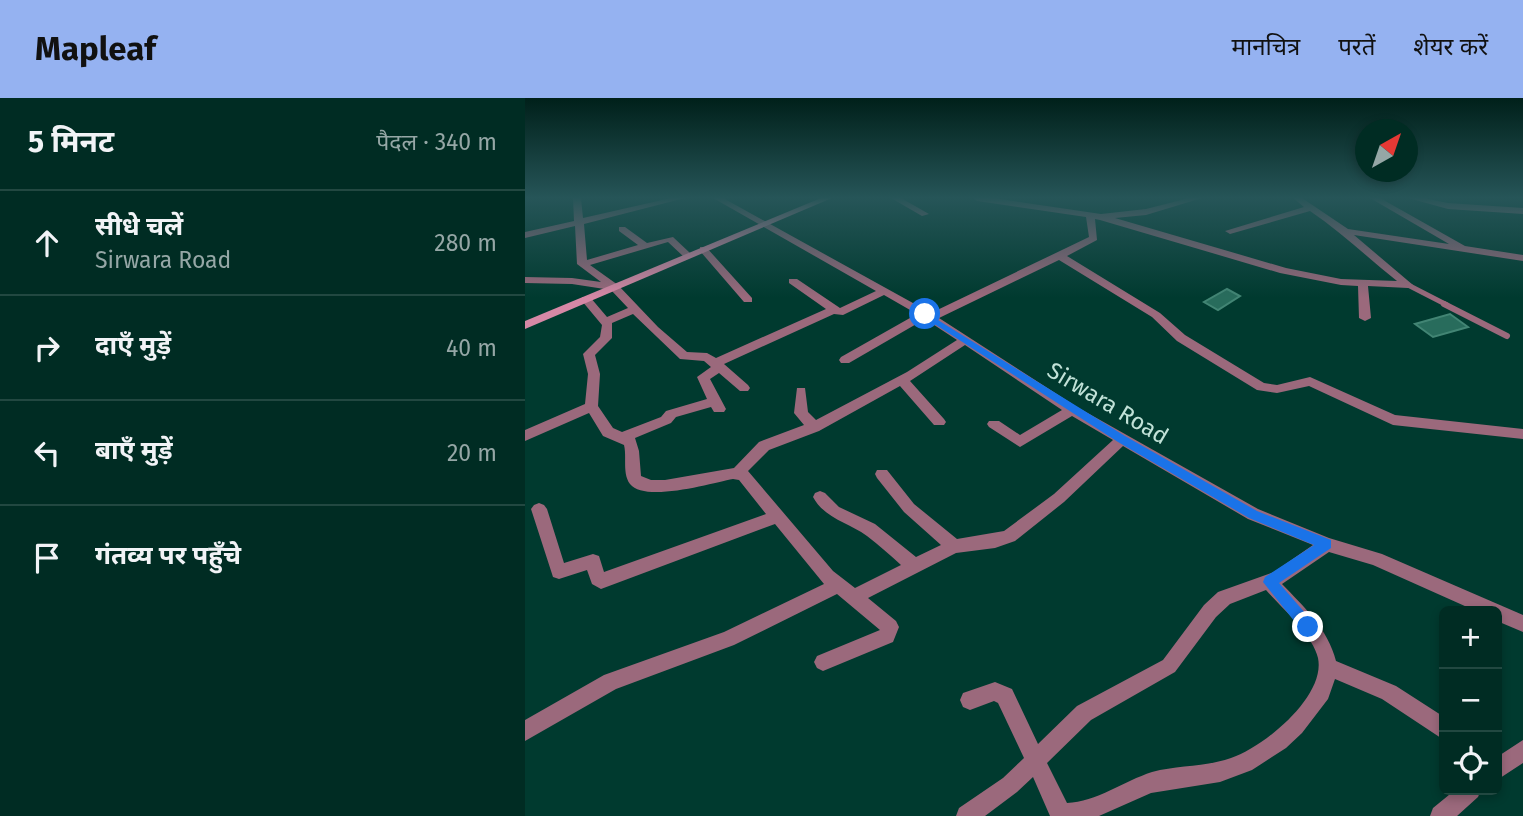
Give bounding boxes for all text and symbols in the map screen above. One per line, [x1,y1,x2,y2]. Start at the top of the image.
text: Mapleaf [35,29,156,69]
text: मानचित्र [1232,33,1300,61]
text: परतें [1338,33,1375,61]
text: शेयर करें [1413,33,1488,61]
north arrow [1355,119,1418,182]
text: 5 मिनट [28,124,114,160]
text: पैदल · 340 m [376,128,497,156]
text: सीधे चलें [95,211,183,242]
icon: ahead [28,224,66,262]
text: 280 m [434,229,497,257]
text: Sirwara Road [95,246,231,274]
route start [909,298,940,329]
icon: right [28,329,66,367]
text: दाएँ मुड़ें [95,330,171,361]
text: 40 m [446,334,497,362]
street label: Sirwara Road [1042,356,1174,450]
icon: left [28,434,66,472]
text: बाएँ मुड़ें [95,435,172,466]
text: 20 m [447,439,497,467]
icon: arrive [28,539,66,577]
text: गंतव्य पर पहुँचे [95,540,241,571]
map controls [1439,606,1502,795]
button: + [1439,606,1502,669]
route end [1292,611,1323,642]
button: − [1439,669,1502,732]
button: locate [1439,732,1502,795]

